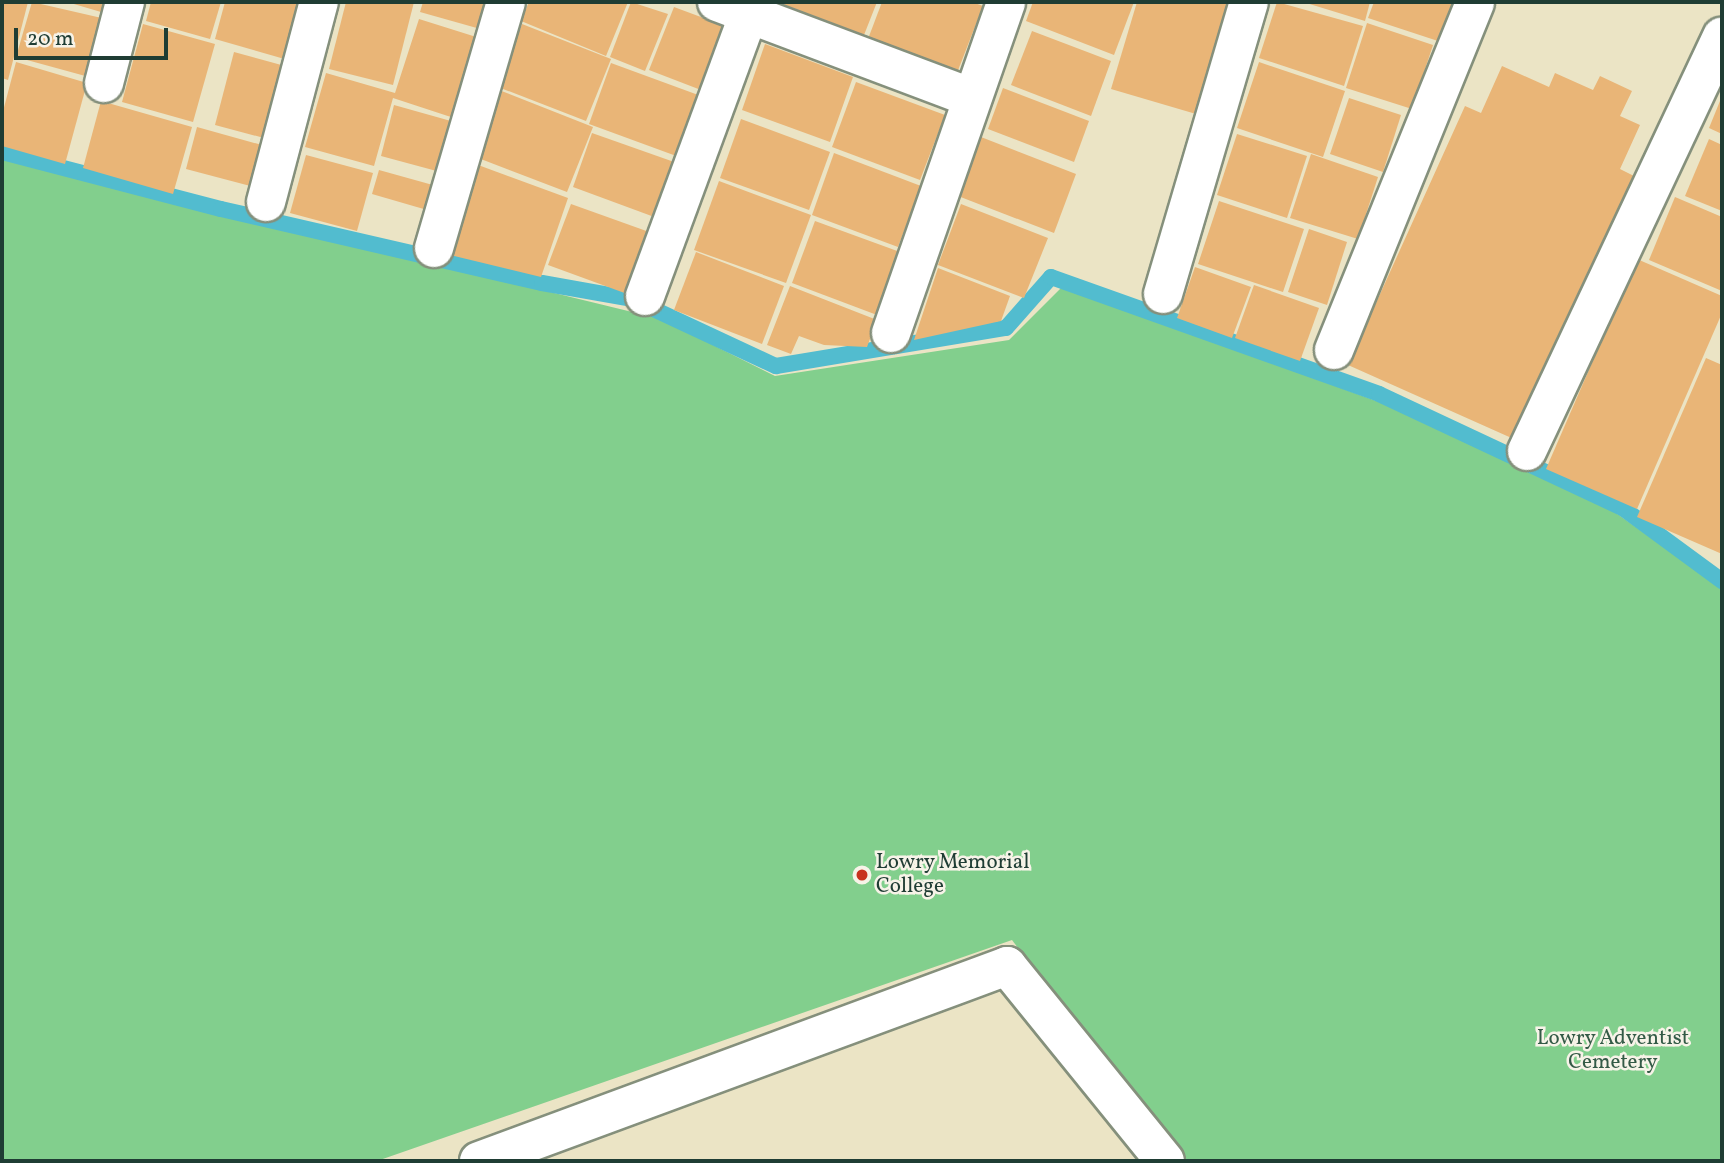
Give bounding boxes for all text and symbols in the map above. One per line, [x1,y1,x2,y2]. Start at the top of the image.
scale bar [18,14,172,58]
text: 20 m [27,25,73,54]
place label: Lowry Memorial College [876,850,1030,900]
marker: Lowry Memorial College [854,867,870,883]
park label: Lowry Adventist Cemetery [1537,1026,1689,1076]

